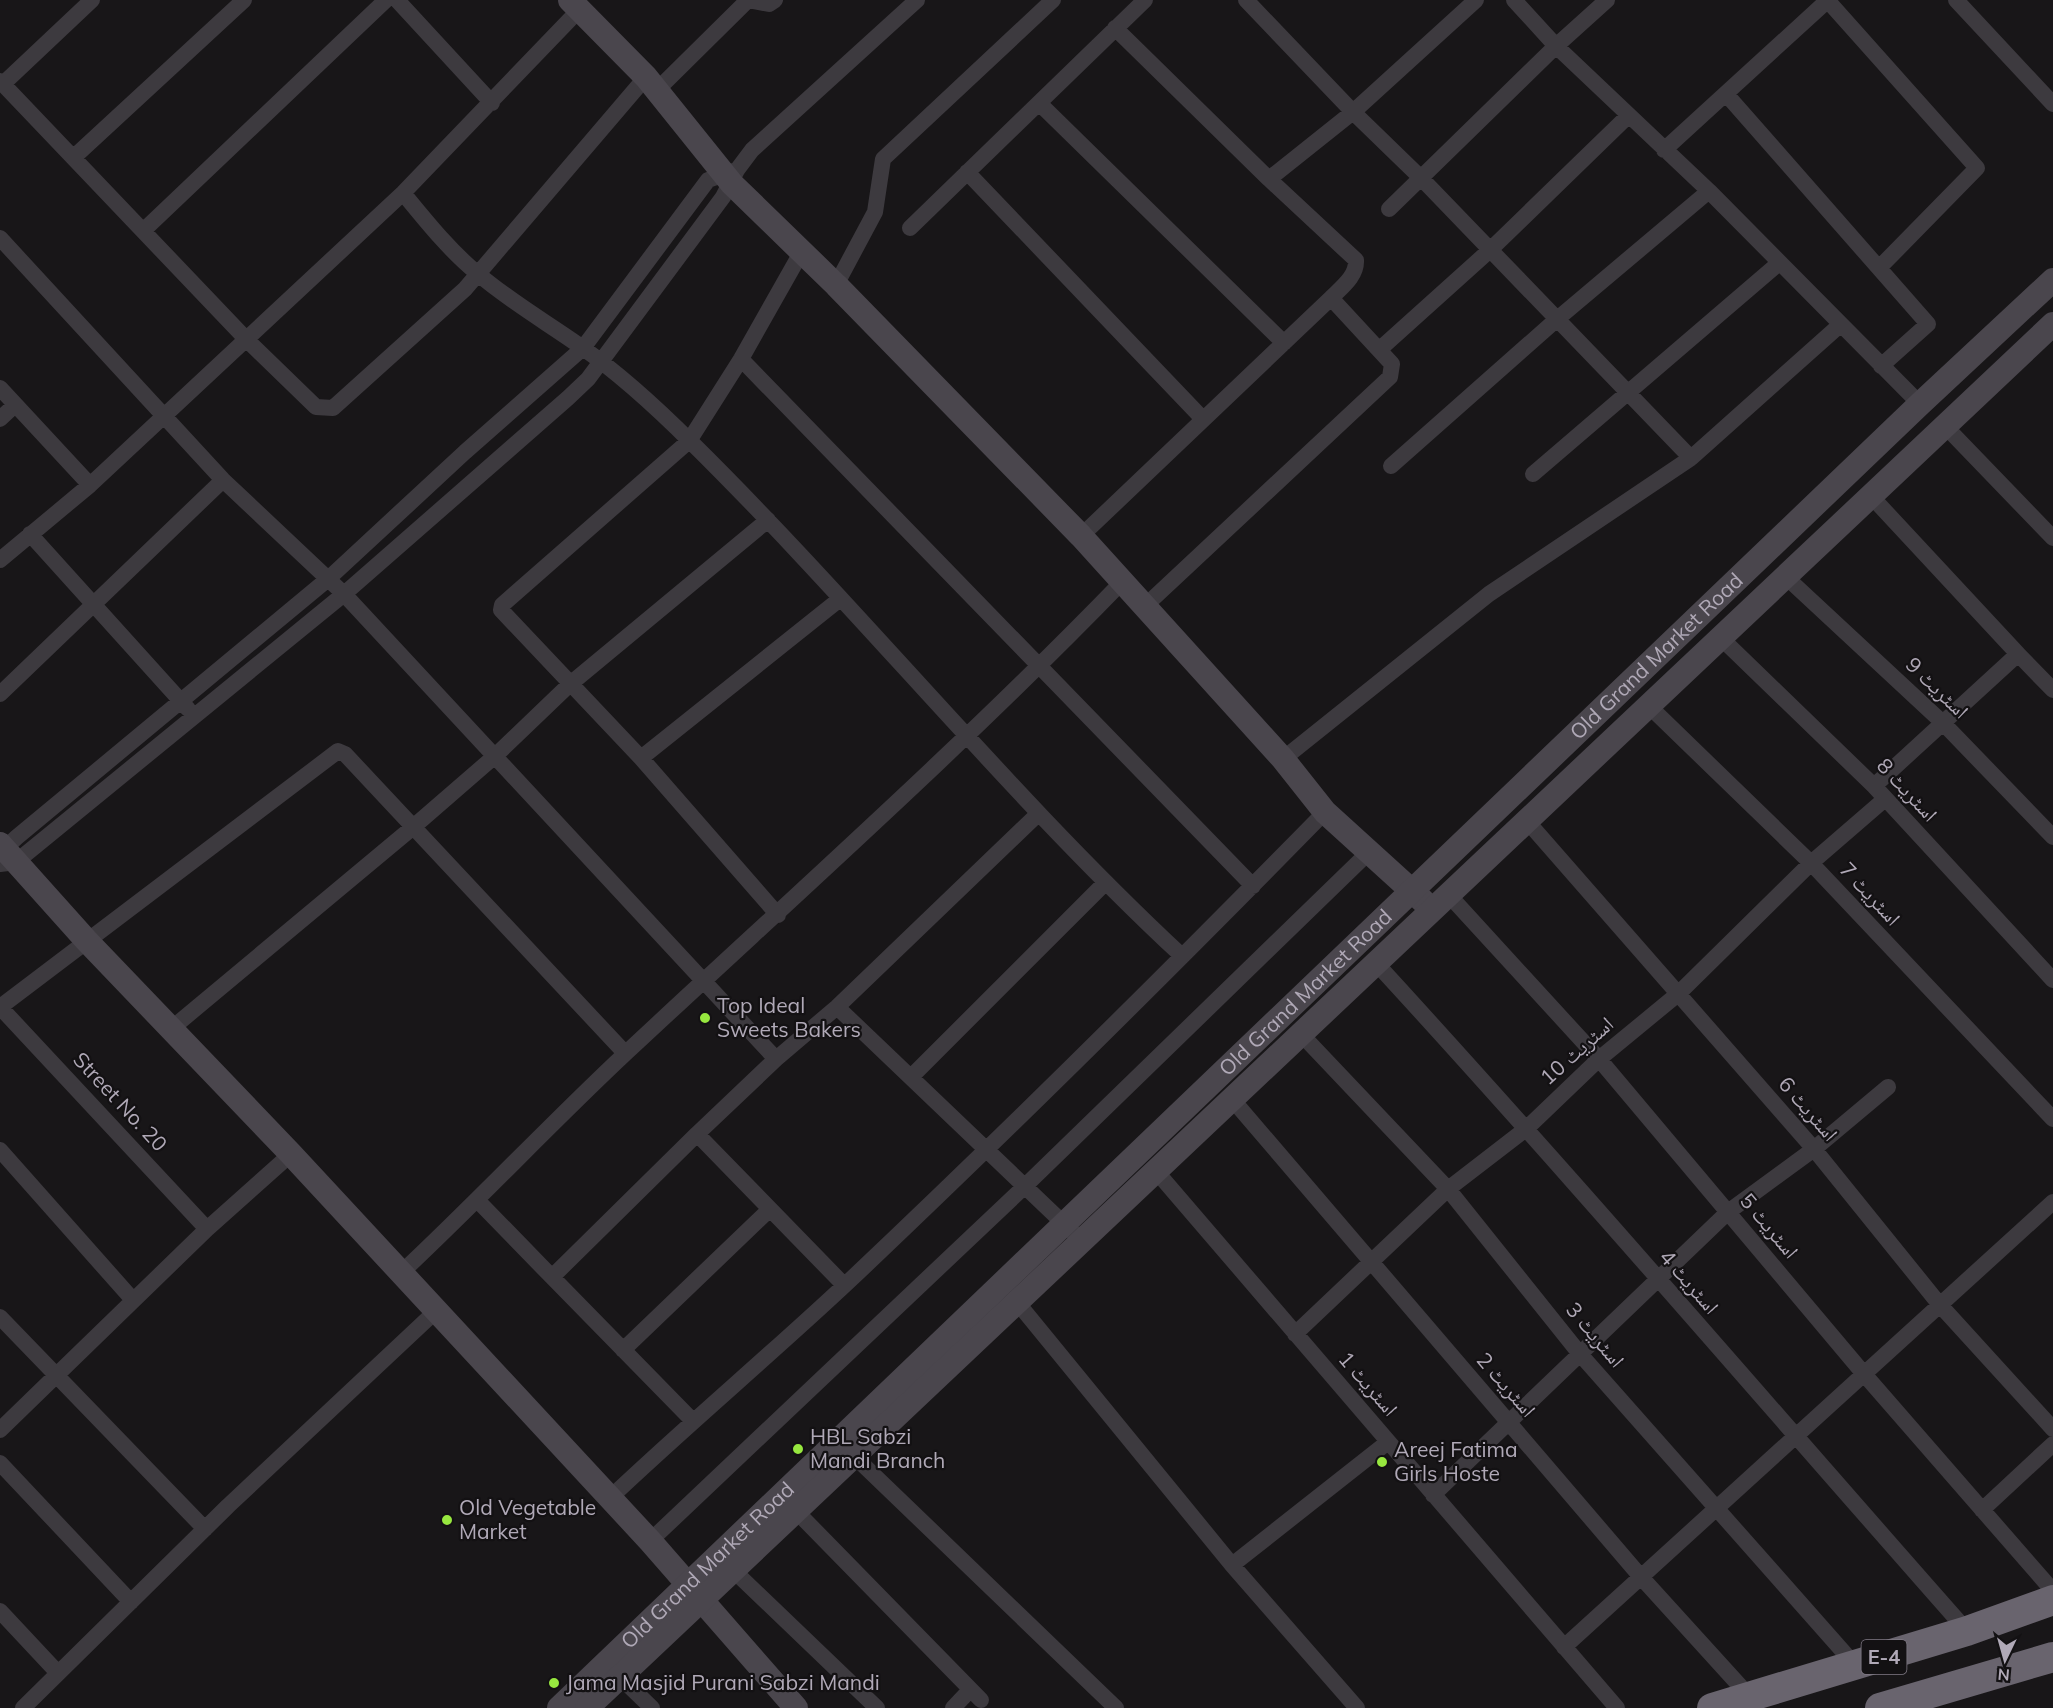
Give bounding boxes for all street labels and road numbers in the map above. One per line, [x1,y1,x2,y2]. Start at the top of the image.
street label: Old Grand Market Road [1564,567,1748,745]
street label: اسٹریٹ 9 [1901,651,1975,723]
street label: اسٹریٹ 8 [1872,752,1944,826]
street label: اسٹریٹ 7 [1835,856,1907,930]
street label: Old Grand Market Road [1213,903,1397,1081]
street label: اسٹریٹ 10 [1534,1011,1618,1090]
street label: Street No. 20 [68,1046,173,1156]
street label: اسٹریٹ 6 [1774,1071,1844,1146]
street label: اسٹریٹ 5 [1735,1187,1805,1263]
street label: اسٹریٹ 4 [1655,1244,1725,1319]
street label: اسٹریٹ 3 [1561,1296,1631,1372]
street label: اسٹریٹ 1 [1334,1346,1404,1421]
street label: اسٹریٹ 2 [1472,1347,1542,1422]
street label: Old Grand Market Road [615,1476,799,1654]
road number: E-4 [1862,1640,1906,1674]

